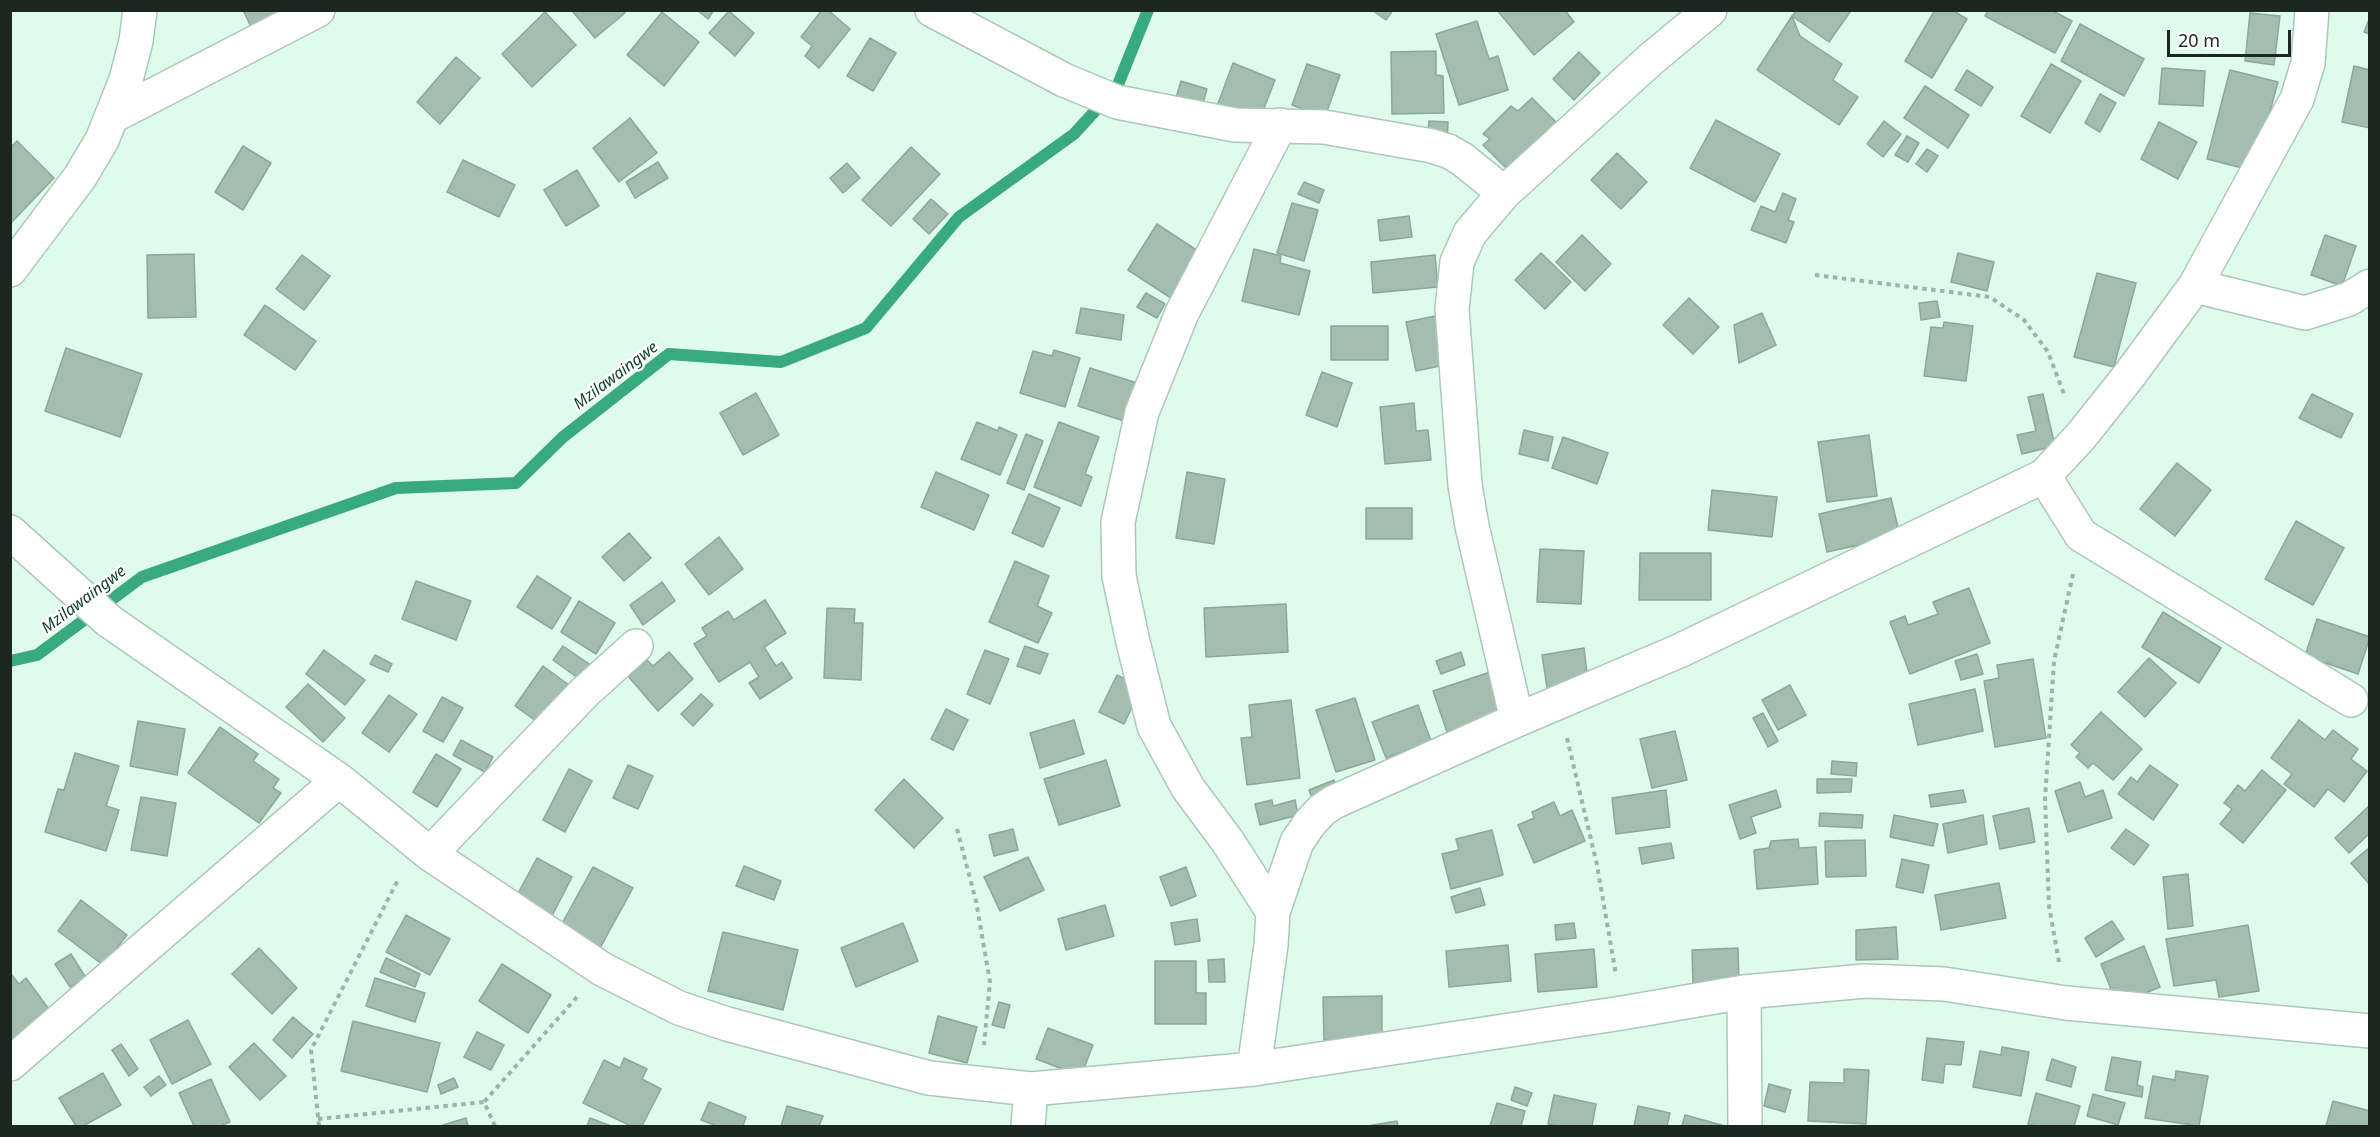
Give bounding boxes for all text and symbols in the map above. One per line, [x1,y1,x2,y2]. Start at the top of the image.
scale bar [2170,18,2294,56]
text: 20 m [2178,28,2220,52]
water label: Mzilawaingwe [570,338,662,414]
water label: Mzilawaingwe [38,562,130,638]

